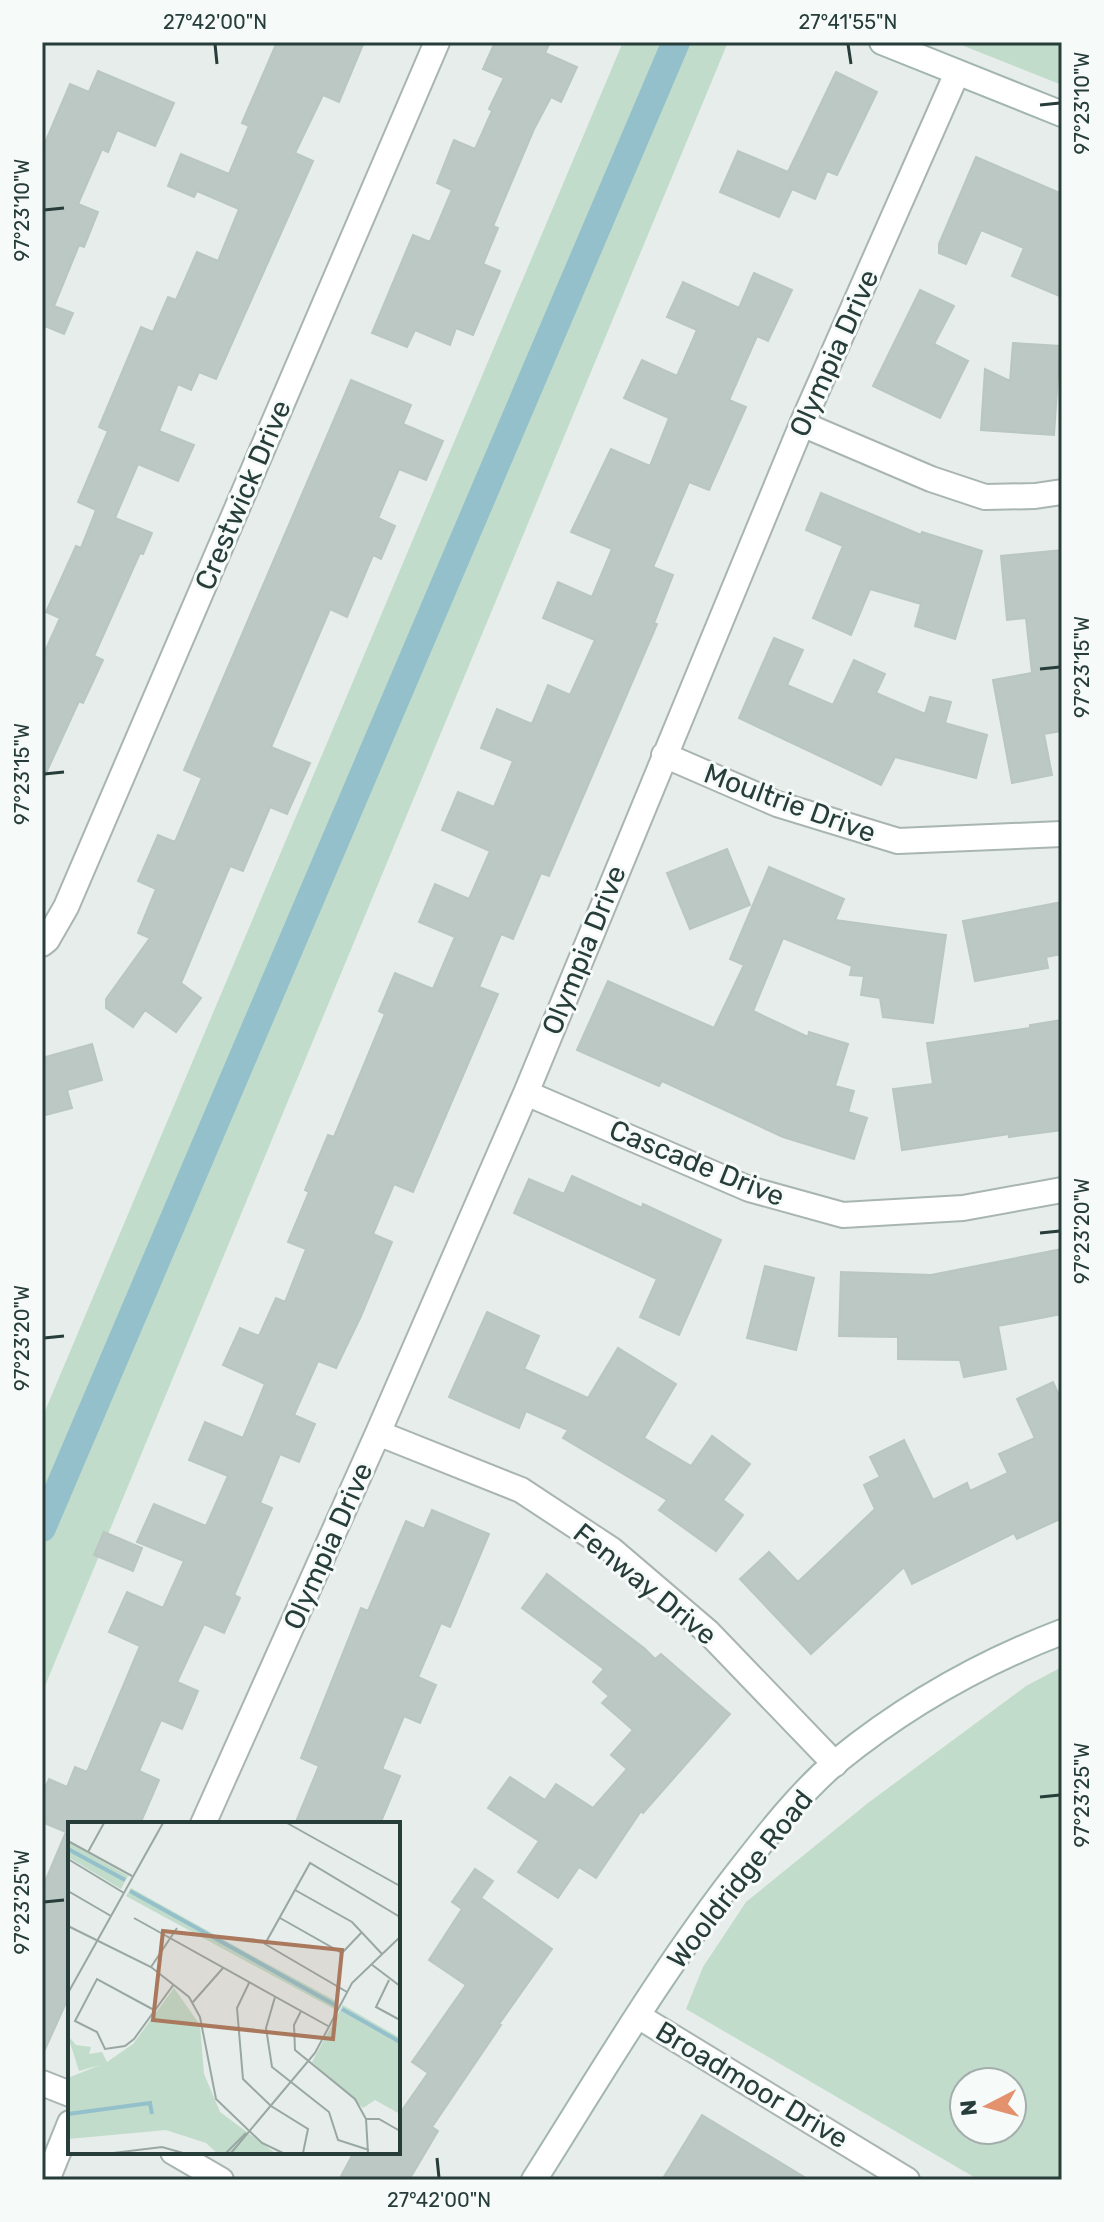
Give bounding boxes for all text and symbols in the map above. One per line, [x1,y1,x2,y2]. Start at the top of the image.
text: 27°42'00"N [163,10,267,34]
text: 27°41'55"N [799,10,897,34]
text: 97°23'10"W [1070,52,1094,154]
text: 97°23'10"W [10,159,34,261]
street label: Olympia Drive [782,264,886,442]
street label: Crestwick Drive [188,395,298,595]
text: 97°23'15"W [1070,616,1094,718]
text: 97°23'15"W [10,723,34,825]
street label: Moultrie Drive [700,757,880,849]
street label: Olympia Drive [535,861,633,1039]
street label: Cascade Drive [605,1113,789,1213]
text: 97°23'20"W [1070,1178,1094,1284]
text: 97°23'20"W [10,1285,34,1391]
street label: Olympia Drive [276,1457,380,1635]
street label: Fenway Drive [567,1516,723,1652]
text: 97°23'25"W [1070,1742,1094,1848]
street label: Wooldridge Road [660,1783,820,1975]
inset map [68,1822,400,2154]
text: 97°23'25"W [10,1849,34,1955]
street label: Broadmoor Drive [650,2015,854,2155]
north arrow [948,2066,1028,2146]
text: N [954,2099,983,2117]
text: 27°42'00"N [387,2188,491,2212]

